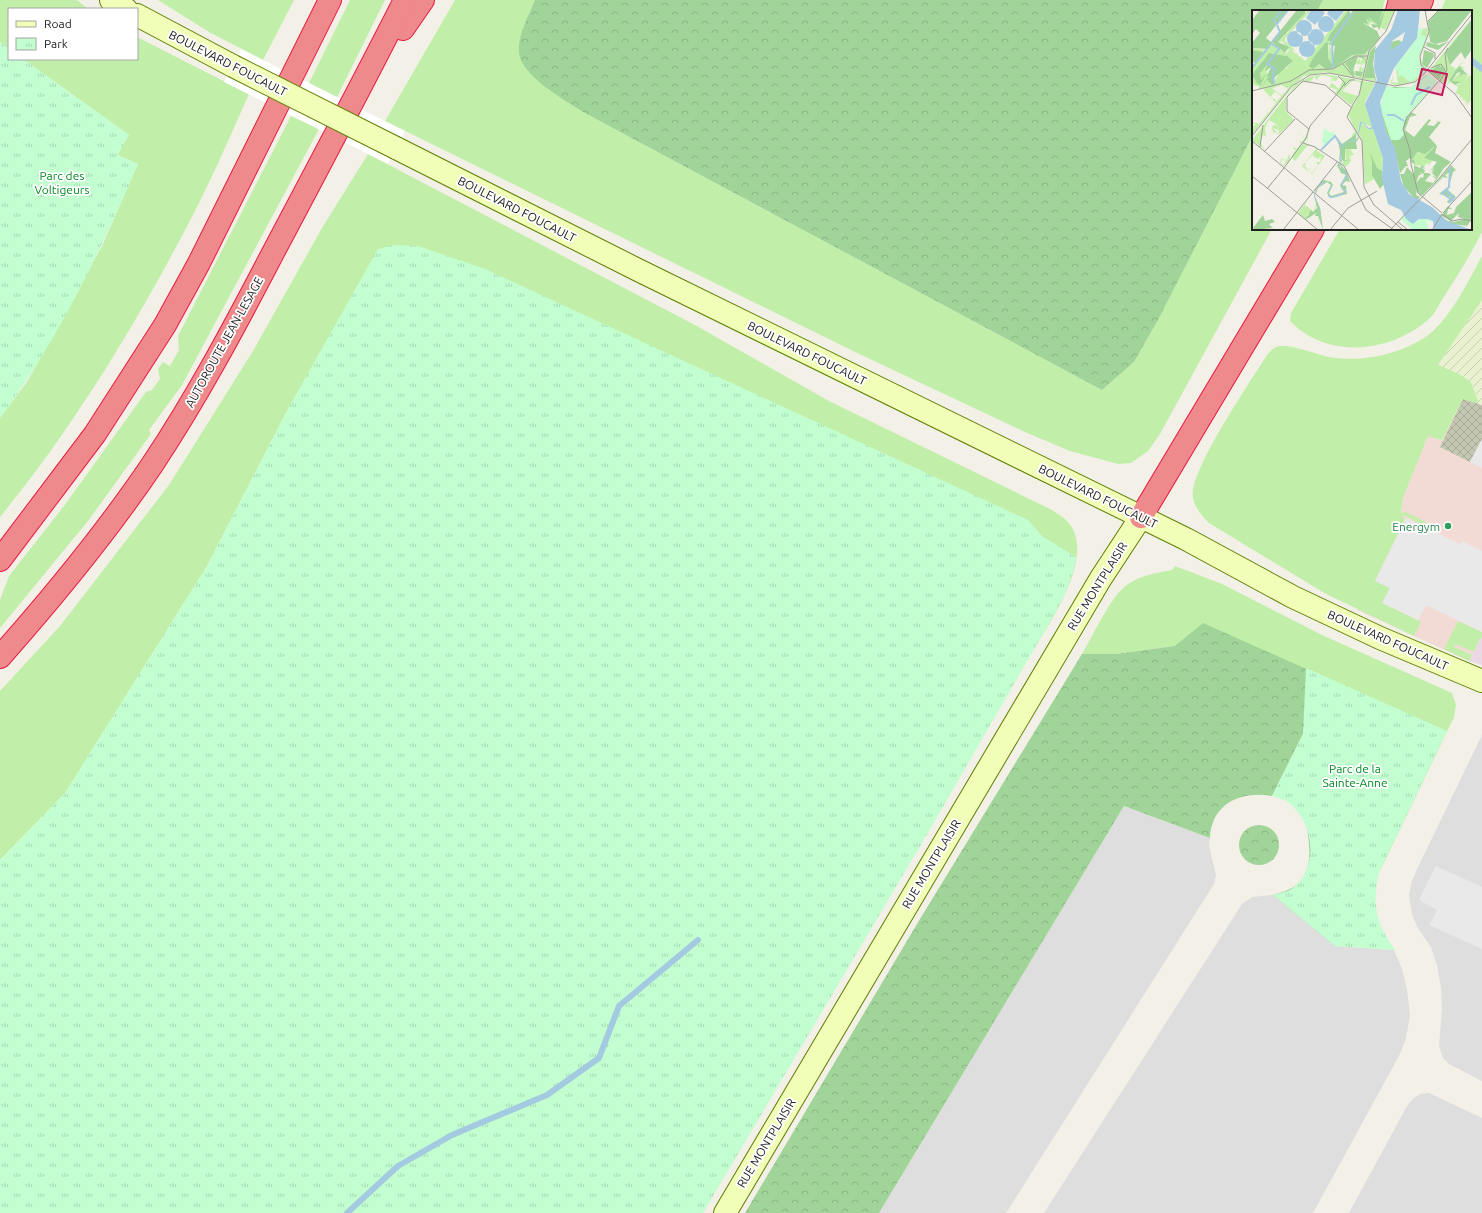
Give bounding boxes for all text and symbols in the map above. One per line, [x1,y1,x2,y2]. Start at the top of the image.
legend [8,8,138,60]
inset map [1252,10,1472,230]
text: Road [44,17,72,30]
street label: BOULEVARD FOUCAULT [167,28,289,99]
text: Park [44,37,68,50]
park label: Parc des Voltigeurs [34,169,90,196]
street label: BOULEVARD FOUCAULT [456,174,578,245]
street label: AUTOROUTE JEAN-LESAGE [183,274,265,409]
street label: BOULEVARD FOUCAULT [746,319,869,388]
street label: BOULEVARD FOUCAULT [1037,462,1160,531]
place label: Energym [1392,520,1440,533]
marker: Energym [1443,521,1453,531]
street label: RUE MONTPLAISIR [1065,539,1130,632]
street label: BOULEVARD FOUCAULT [1326,608,1451,673]
park label: Parc de la Sainte-Anne [1322,762,1388,789]
street label: RUE MONTPLAISIR [899,817,963,911]
street label: RUE MONTPLAISIR [734,1096,798,1190]

